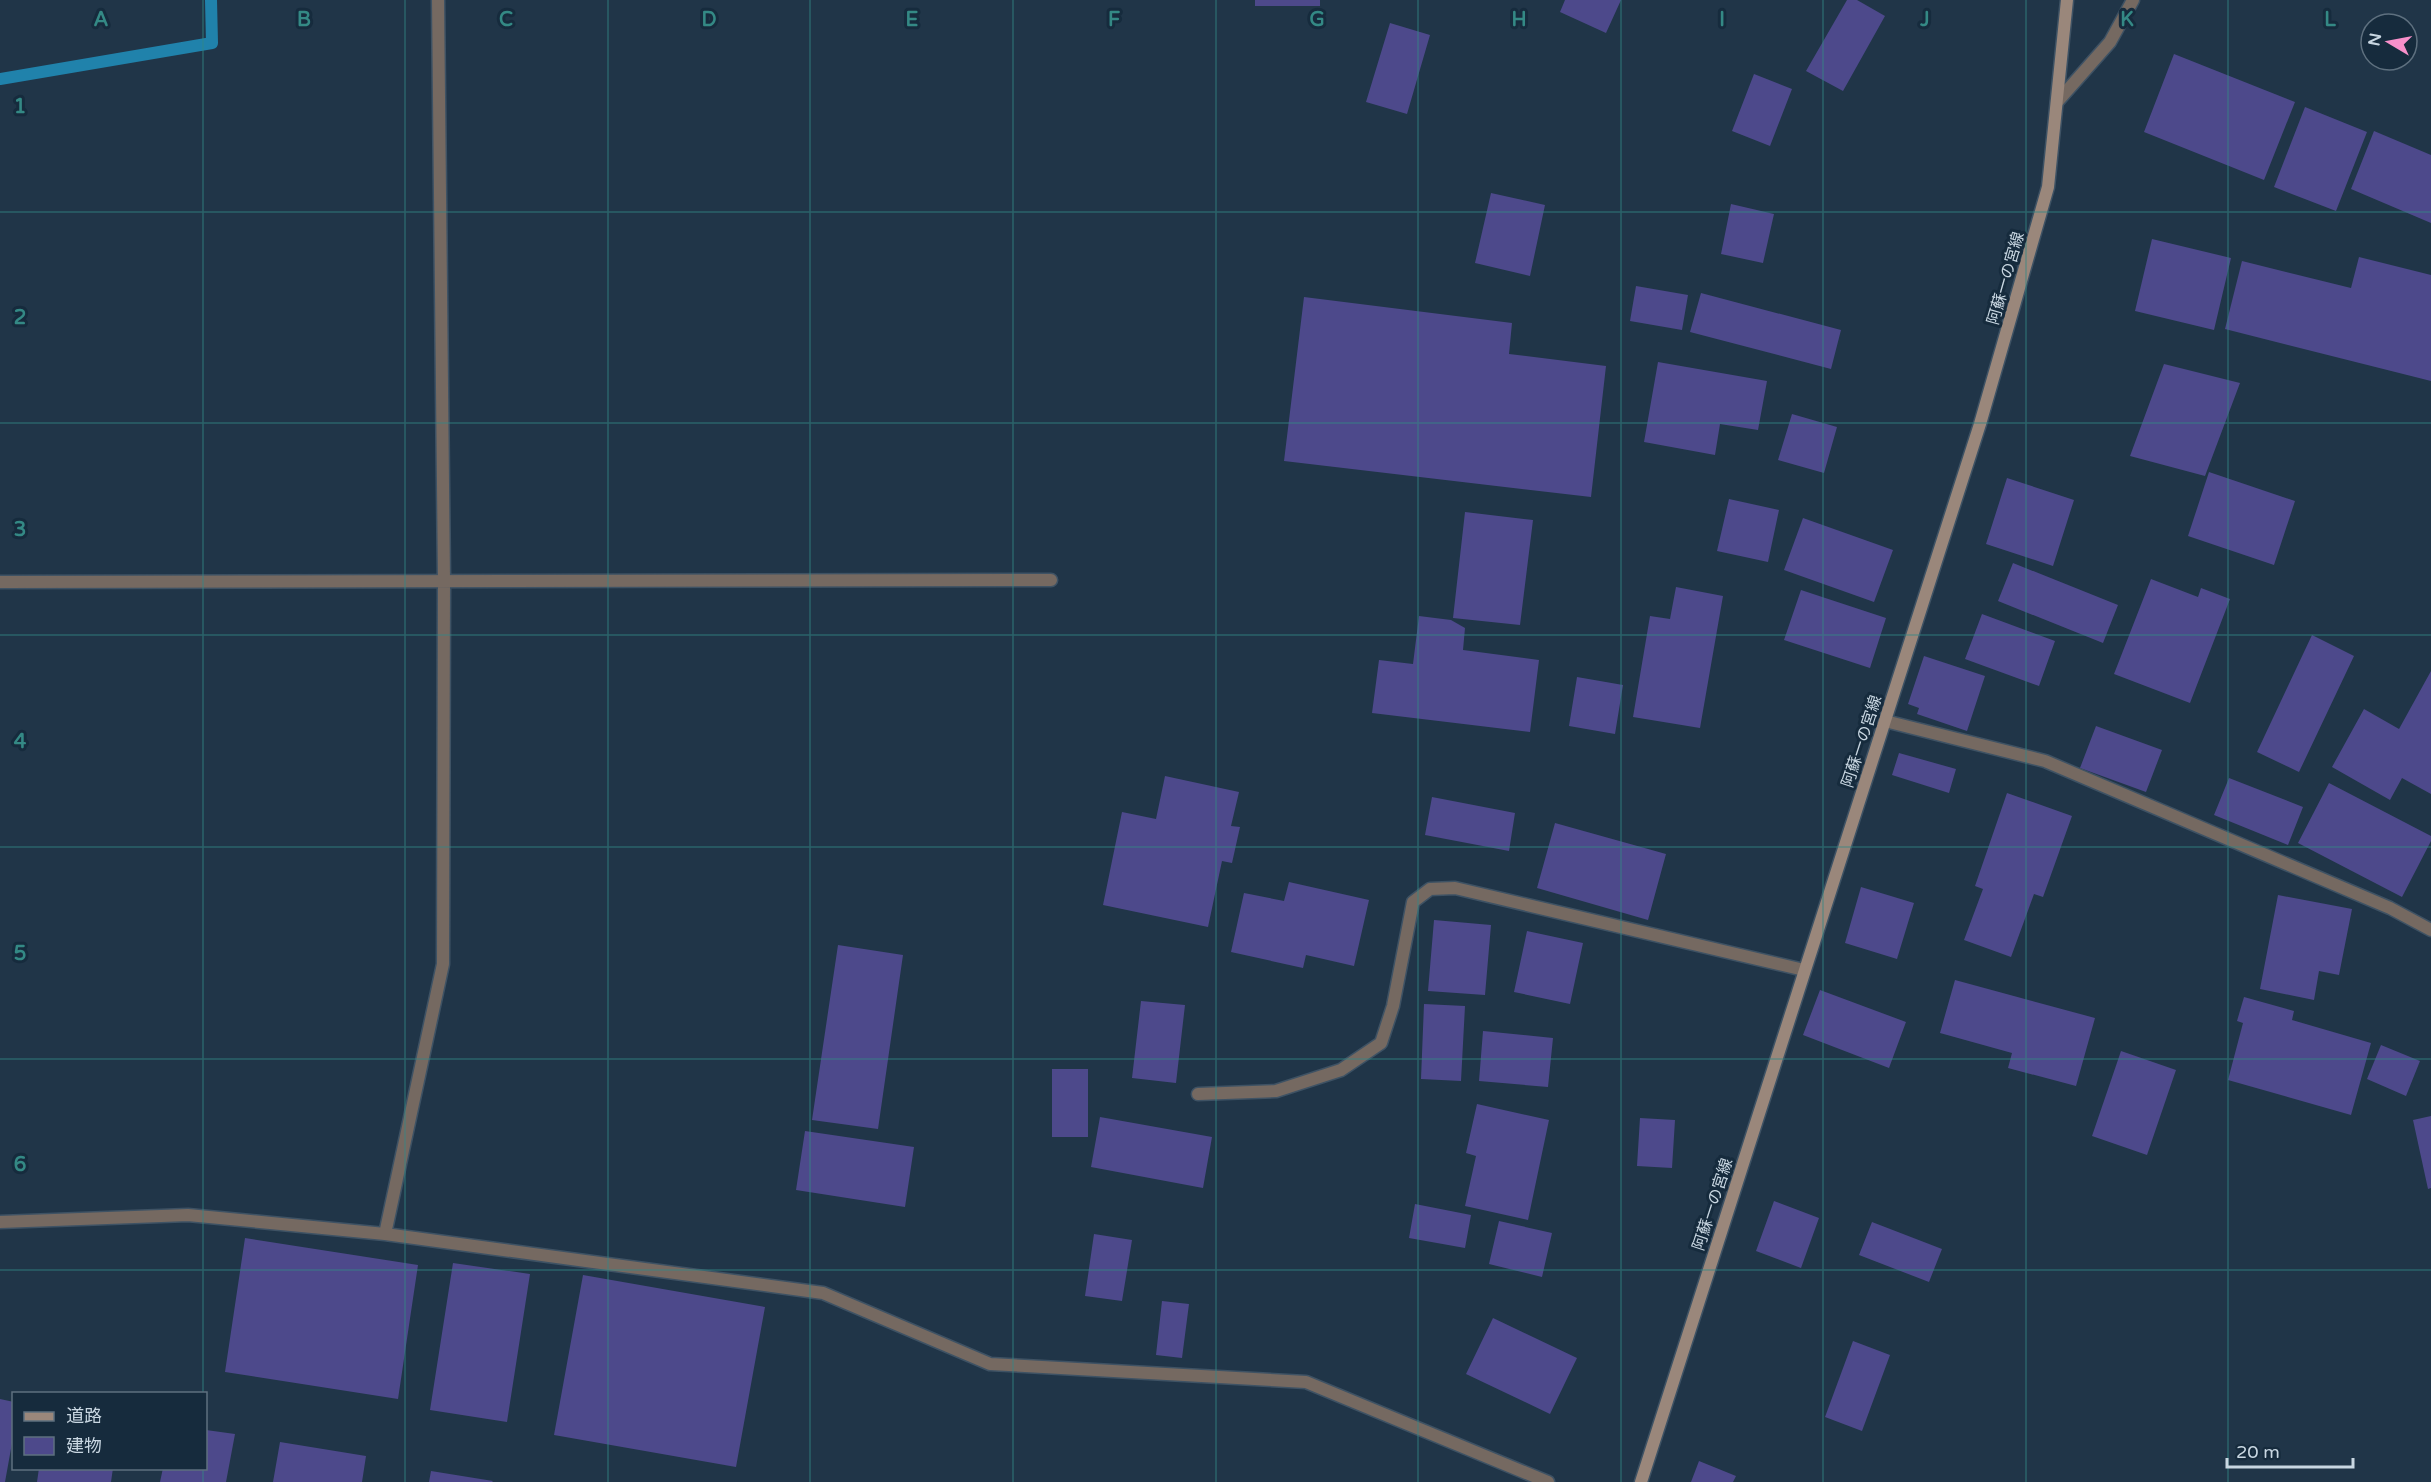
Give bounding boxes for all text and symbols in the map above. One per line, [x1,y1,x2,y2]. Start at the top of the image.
text: A [94,8,109,32]
text: B [297,8,311,32]
text: C [499,8,513,32]
text: D [701,8,717,32]
text: E [906,8,919,32]
text: F [1108,8,1120,32]
text: G [1309,8,1325,32]
text: H [1511,8,1527,32]
text: I [1719,8,1725,32]
text: J [1919,8,1930,32]
text: K [2120,8,2134,32]
text: L [2324,8,2336,32]
north arrow [2359,12,2419,72]
text: N [2364,32,2386,48]
text: 1 [14,95,26,119]
street label: 阿蘇一の宮線 [1983,229,2029,327]
text: 2 [14,306,26,330]
text: 3 [14,518,26,542]
street label: 阿蘇一の宮線 [1838,693,1886,790]
text: 4 [14,730,27,754]
text: 5 [14,942,26,966]
text: 6 [14,1153,26,1177]
street label: 阿蘇一の宮線 [1689,1156,1737,1253]
legend [12,1392,207,1470]
text: 道路 [66,1405,102,1427]
scale bar [2227,1431,2353,1469]
text: 建物 [66,1435,102,1457]
text: 20 m [2236,1441,2280,1463]

